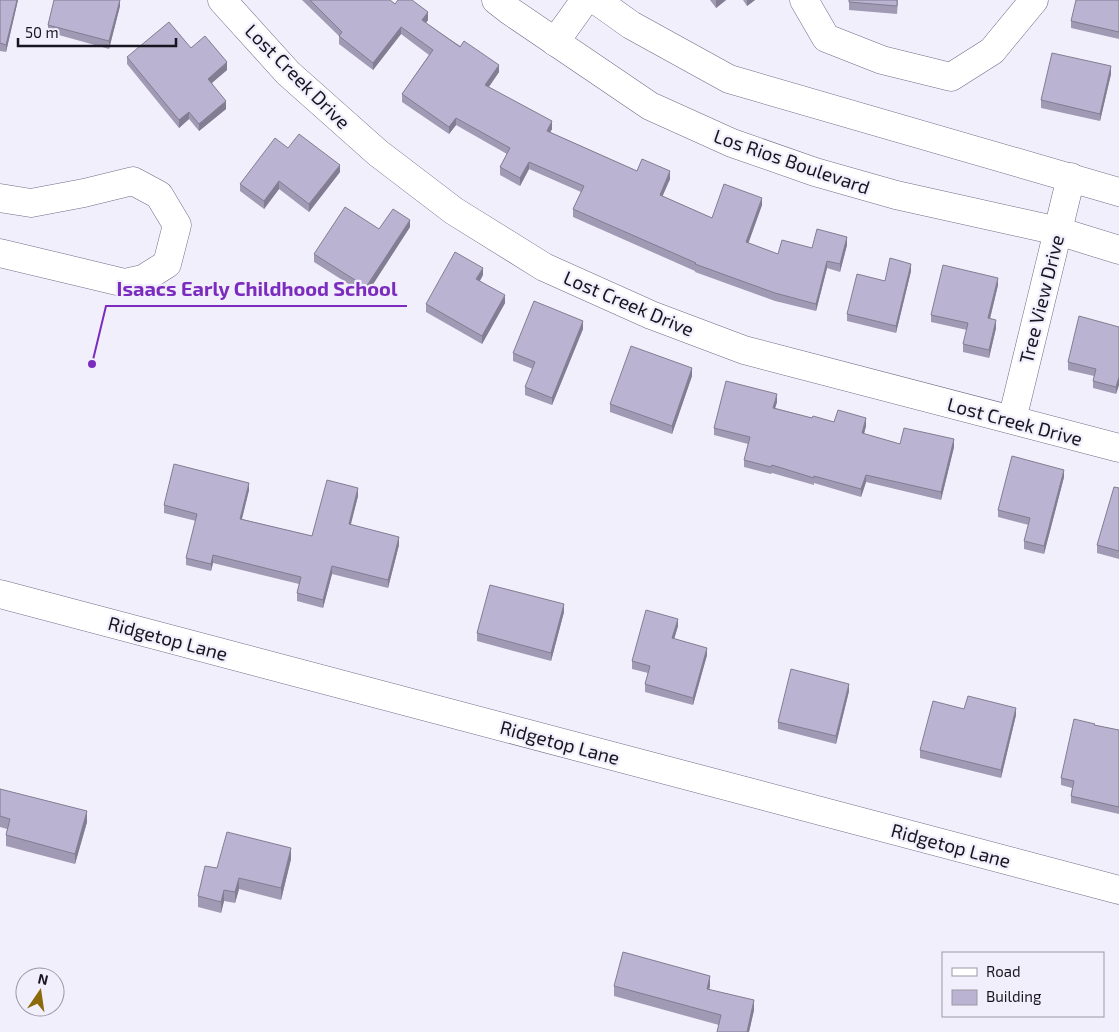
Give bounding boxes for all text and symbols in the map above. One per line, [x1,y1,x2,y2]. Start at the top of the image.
scale bar [18,15,175,47]
street label: Lost Creek Drive [241,19,355,133]
text: 50 m [25,23,59,41]
street label: Los Rios Boulevard [711,124,873,198]
street label: Tree View Drive [1014,232,1068,366]
street label: Lost Creek Drive [560,265,698,341]
callout: Isaacs Early Childhood School [106,271,407,306]
text: Isaacs Early Childhood School [117,276,398,301]
street label: Lost Creek Drive [945,392,1085,450]
street label: Ridgetop Lane [106,611,230,665]
street label: Ridgetop Lane [498,715,622,769]
street label: Ridgetop Lane [889,818,1013,872]
legend [942,952,1104,1017]
text: Road [986,962,1021,980]
north arrow [15,967,65,1017]
text: N [36,969,50,988]
text: Building [986,987,1042,1005]

